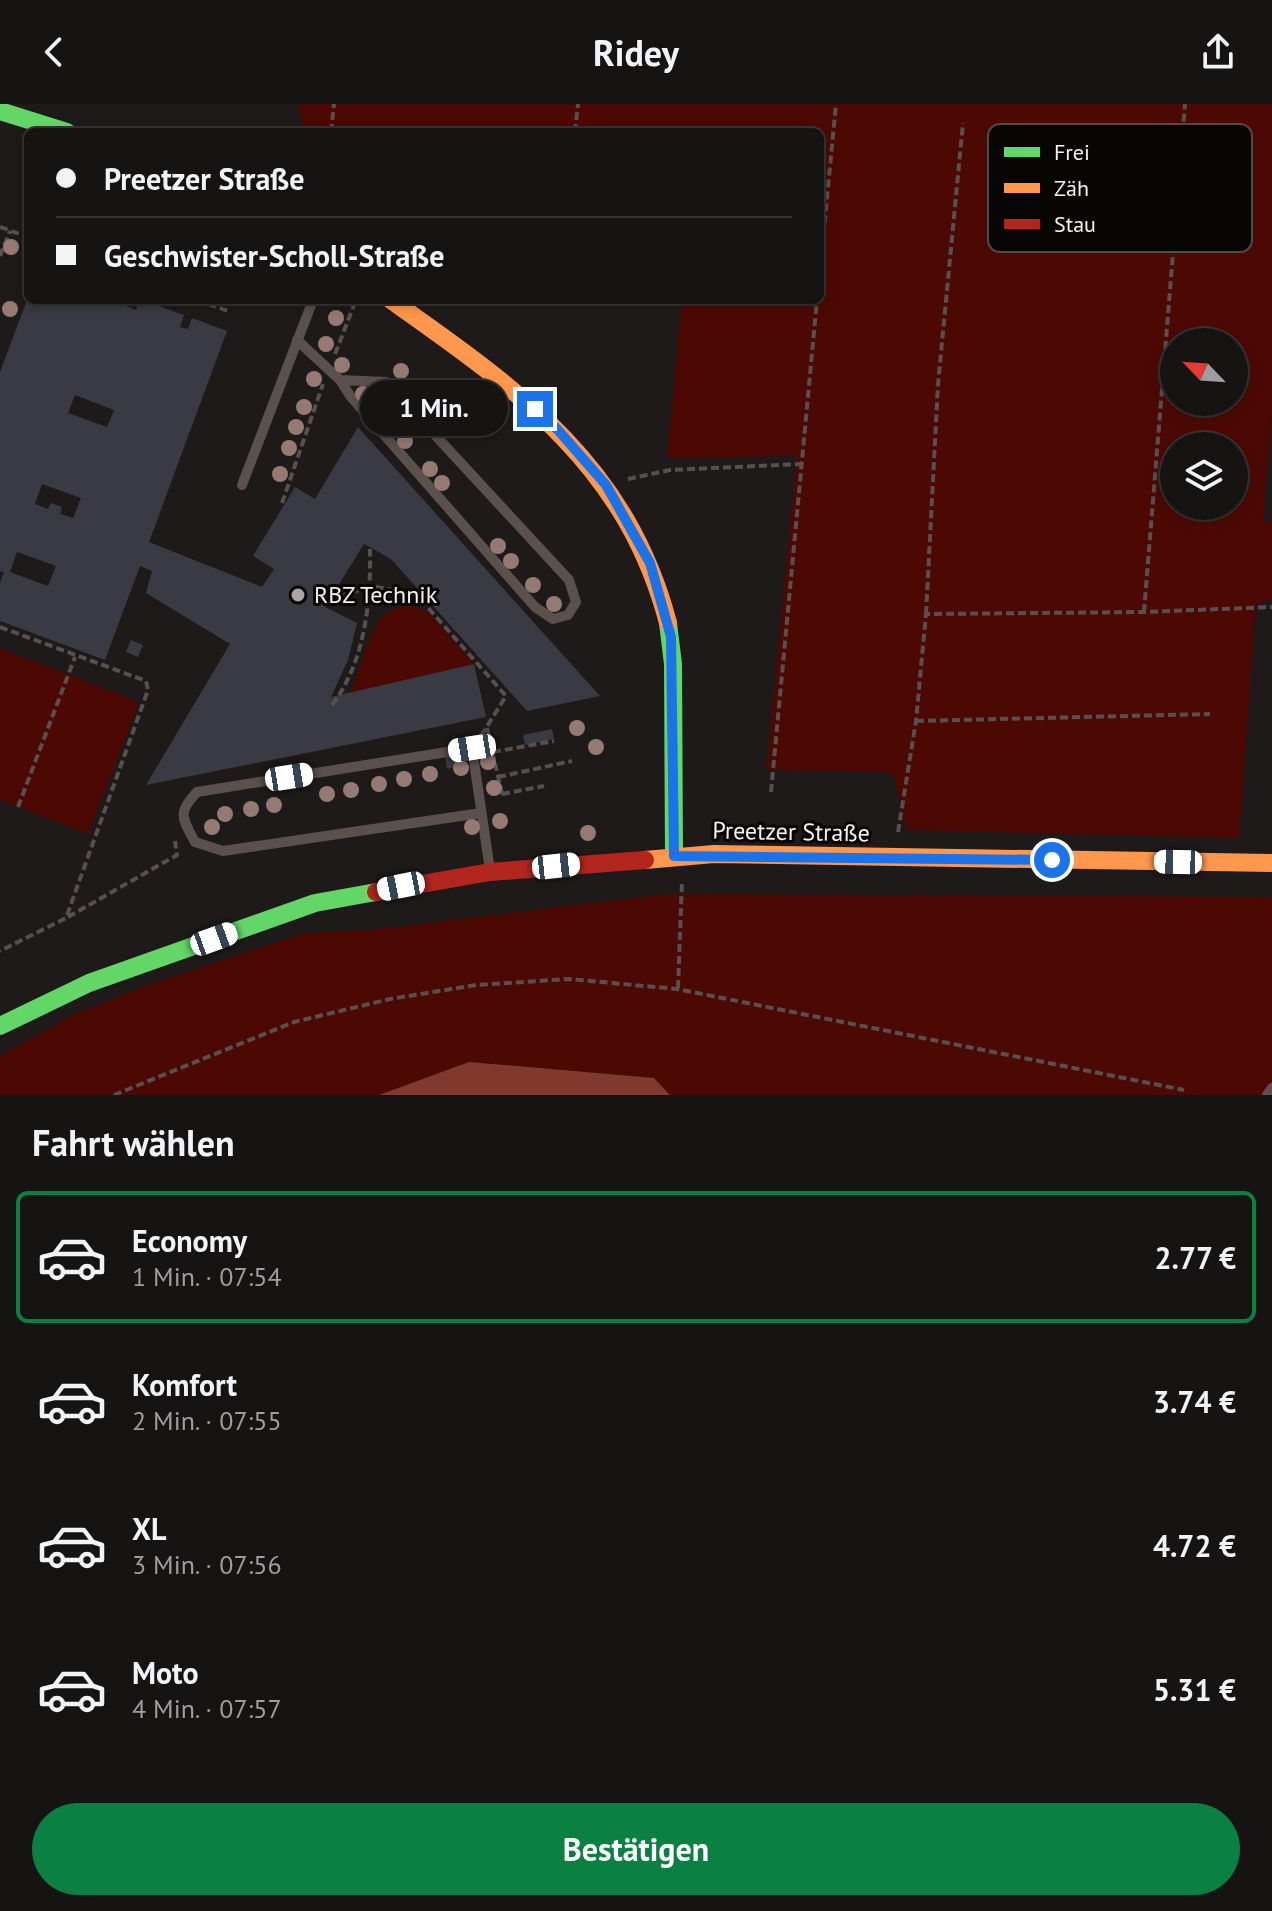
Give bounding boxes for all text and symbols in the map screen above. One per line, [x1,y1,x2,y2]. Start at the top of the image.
text: Ridey [593,29,679,76]
icon: back [32,30,76,74]
icon: share [1196,30,1240,74]
legend [988,124,1252,252]
text: Frei [1054,138,1090,166]
text: Preetzer Straße [104,159,304,198]
text: Zäh [1054,174,1089,202]
text: Stau [1054,210,1096,238]
text: Geschwister-Scholl-Straße [104,236,444,275]
north arrow [1160,328,1248,416]
map controls [1160,328,1248,520]
callout: 1 Min. [359,381,507,437]
text: 1 Min. [399,391,469,424]
route end [517,391,553,427]
button: layers [1160,432,1248,520]
place label: RBZ Technik [314,579,438,610]
marker: RBZ Technik [289,586,307,604]
car [446,732,498,764]
car [263,761,315,793]
street label: Preetzer Straße [712,815,870,848]
route start [1034,842,1070,878]
car [1154,850,1202,874]
car [531,852,581,880]
car [375,870,427,902]
car [187,920,241,958]
text: Fahrt wählen [32,1119,235,1166]
icon: car [36,1221,108,1293]
text: Economy [132,1221,247,1260]
text: 2.77 € [1155,1238,1236,1277]
text: 1 Min. · 07:54 [132,1260,282,1293]
icon: car [36,1365,108,1437]
text: Komfort [132,1365,237,1404]
text: 3.74 € [1153,1382,1236,1421]
text: 2 Min. · 07:55 [132,1404,282,1437]
icon: car [36,1509,108,1581]
text: XL [132,1509,166,1548]
text: 4.72 € [1153,1526,1236,1565]
text: 3 Min. · 07:56 [132,1548,282,1581]
icon: car [36,1653,108,1725]
text: Moto [132,1653,199,1692]
text: 5.31 € [1153,1670,1236,1709]
text: 4 Min. · 07:57 [132,1692,282,1725]
button: Bestätigen [32,1803,1240,1895]

